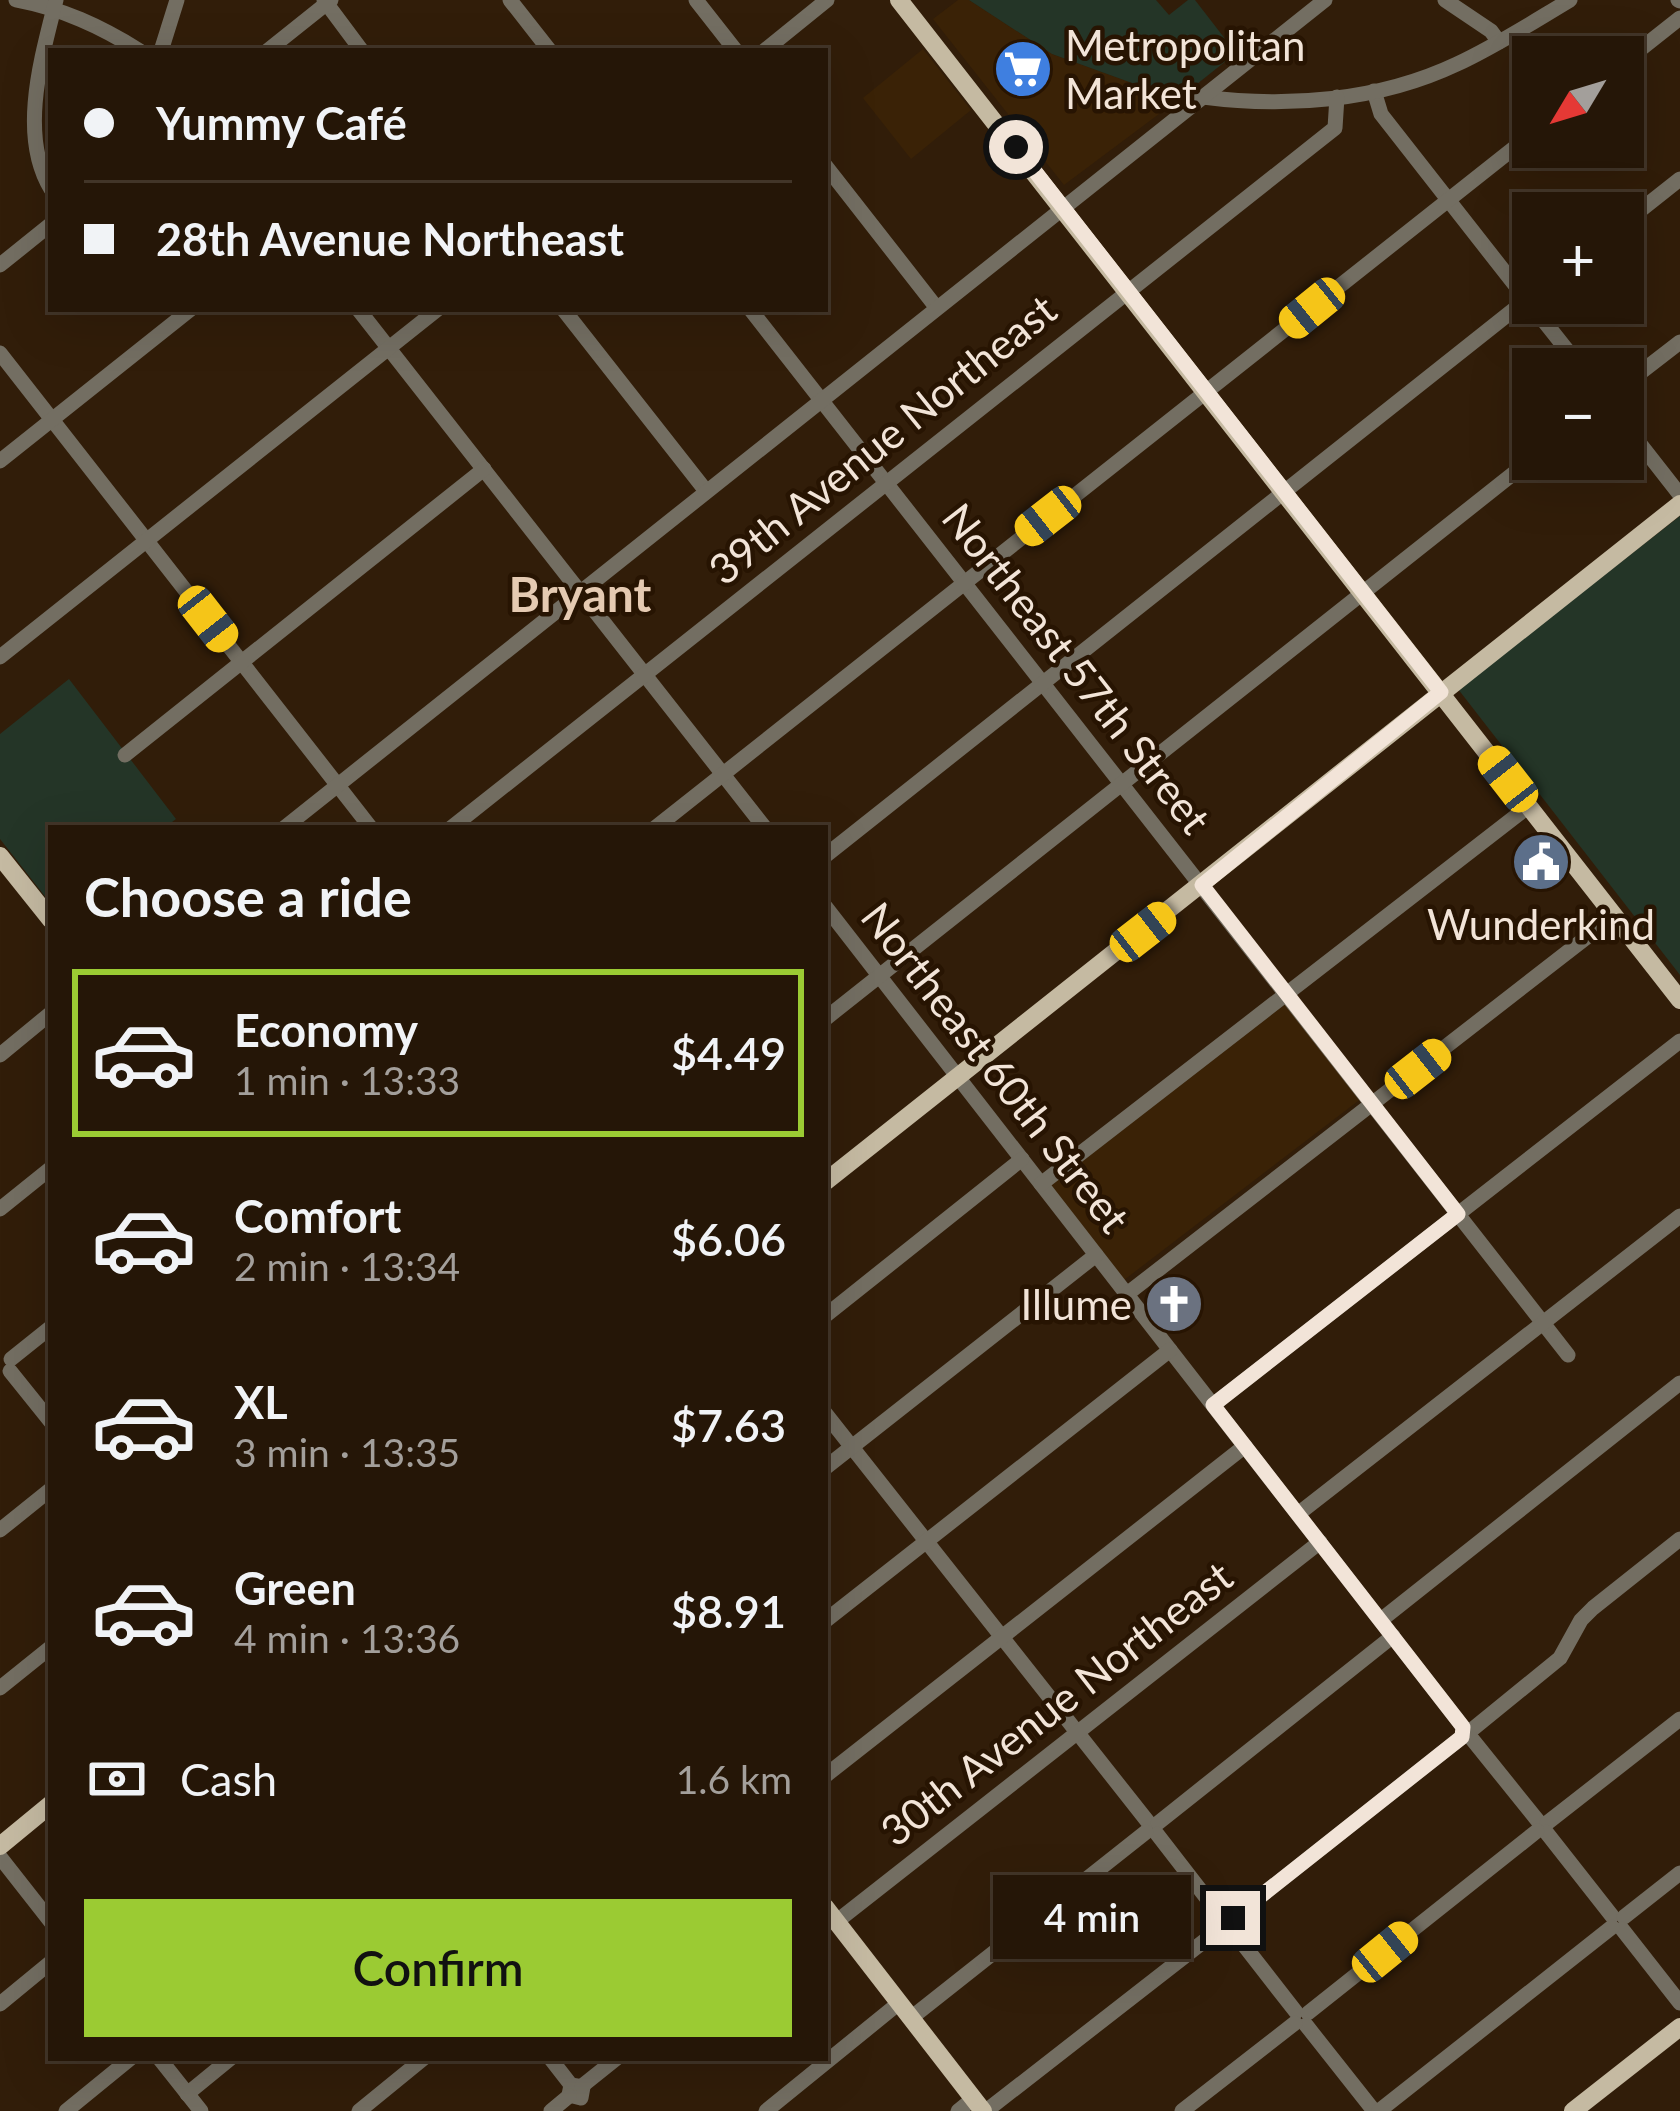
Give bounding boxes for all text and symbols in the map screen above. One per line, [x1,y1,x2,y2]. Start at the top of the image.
place label: Metropolitan Market [1065,20,1305,118]
north arrow [1512,36,1644,168]
map controls [1512,36,1644,480]
supermarket icon: Metropolitan Market [992,38,1054,100]
text: Yummy Café [156,96,407,150]
route start [989,120,1043,174]
button: + [1512,192,1644,324]
text: 28th Avenue Northeast [156,212,624,266]
car [1273,271,1351,345]
street label: 39th Avenue Northeast [699,284,1065,594]
button: − [1512,348,1644,480]
car [1009,480,1087,552]
street label: Northeast 57th Street [933,493,1221,843]
district label: Bryant [509,565,652,622]
car [172,580,244,658]
car [1472,740,1544,818]
public building icon: Wunderkind [1510,831,1572,893]
text: Choose a ride [84,864,412,929]
street label: Northeast 60th Street [852,892,1140,1242]
car [1104,896,1182,968]
place label: Wunderkind [1427,899,1655,949]
icon: car [90,999,198,1107]
text: Economy [234,1003,418,1057]
text: $4.49 [671,1026,786,1080]
car [1379,1033,1457,1105]
text: 1 min · 13:33 [234,1057,460,1103]
icon: car [90,1185,198,1293]
text: Comfort [234,1189,401,1243]
text: $6.06 [671,1212,786,1266]
text: 2 min · 13:34 [234,1243,460,1289]
church icon: Illume [1143,1273,1205,1335]
place label: Illume [1021,1279,1132,1329]
icon: car [90,1371,198,1479]
text: XL [234,1375,288,1429]
text: $7.63 [671,1398,786,1452]
text: 3 min · 13:35 [234,1429,460,1475]
street label: 30th Avenue Northeast [871,1550,1241,1856]
icon: car [90,1557,198,1665]
text: Green [234,1561,356,1615]
text: $8.91 [671,1584,786,1638]
text: 4 min · 13:36 [234,1615,460,1661]
icon: cash [84,1746,150,1812]
text: Cash [180,1752,277,1806]
text: 1.6 km [676,1756,792,1802]
callout: 4 min [993,1876,1191,1960]
route end [1206,1891,1260,1945]
text: 4 min [1044,1894,1140,1940]
button: Confirm [84,1899,792,2037]
car [1346,1915,1424,1989]

